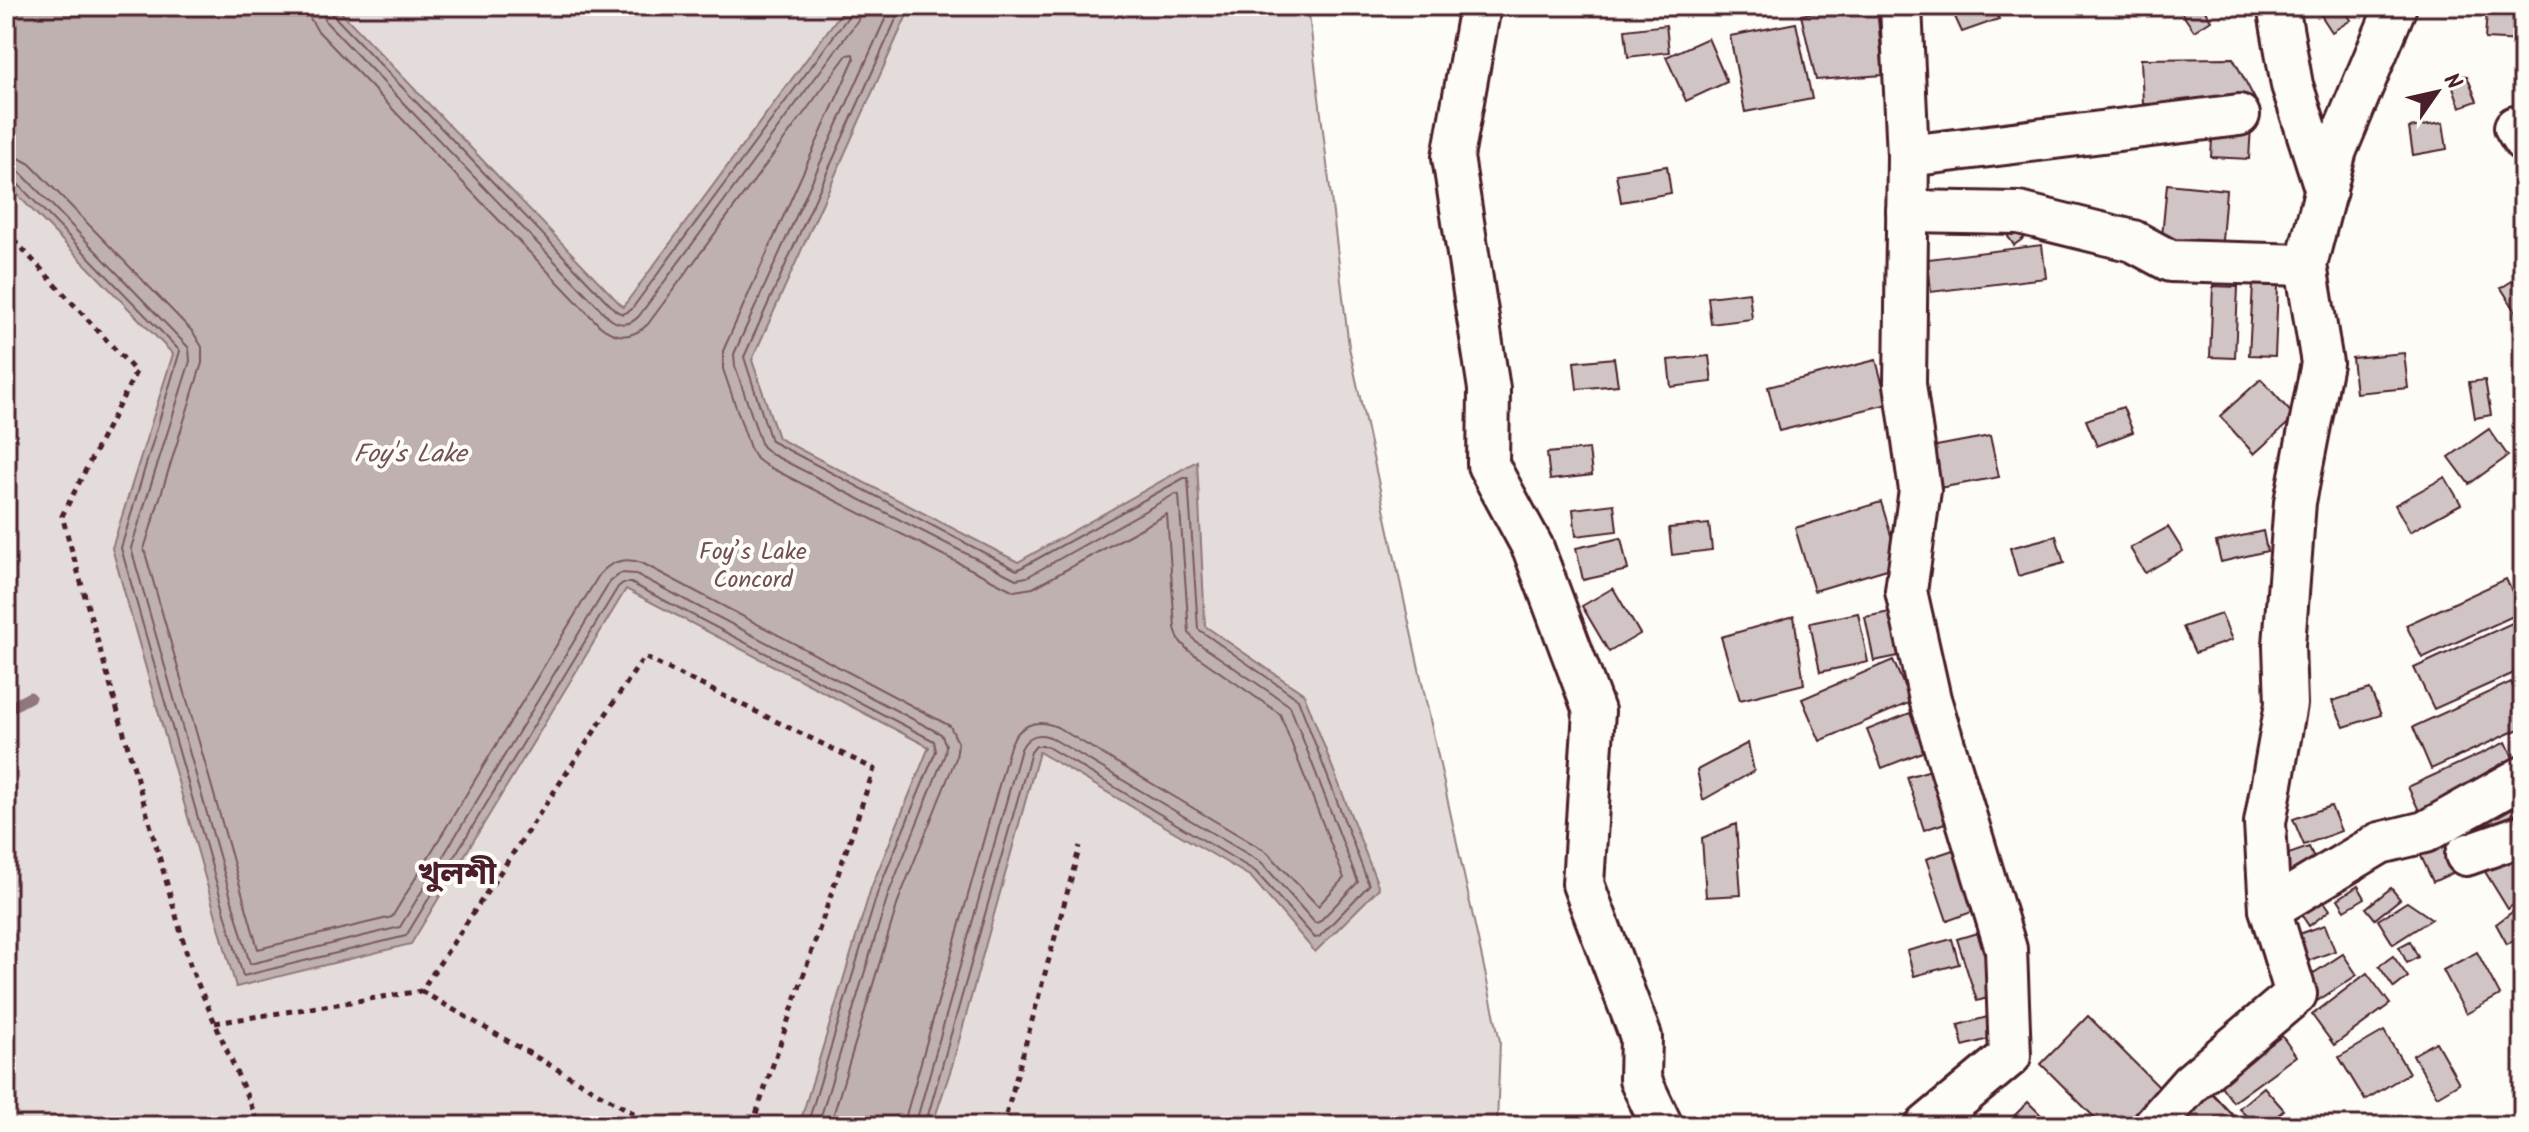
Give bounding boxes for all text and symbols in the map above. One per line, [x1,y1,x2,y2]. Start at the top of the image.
north arrow [2397,52,2477,132]
text: N [2433,67,2470,98]
water label: Foy's Lake [353,434,469,476]
park label: Foy’s Lake Concord [699,533,807,600]
district label: খুলশী [418,850,497,901]

